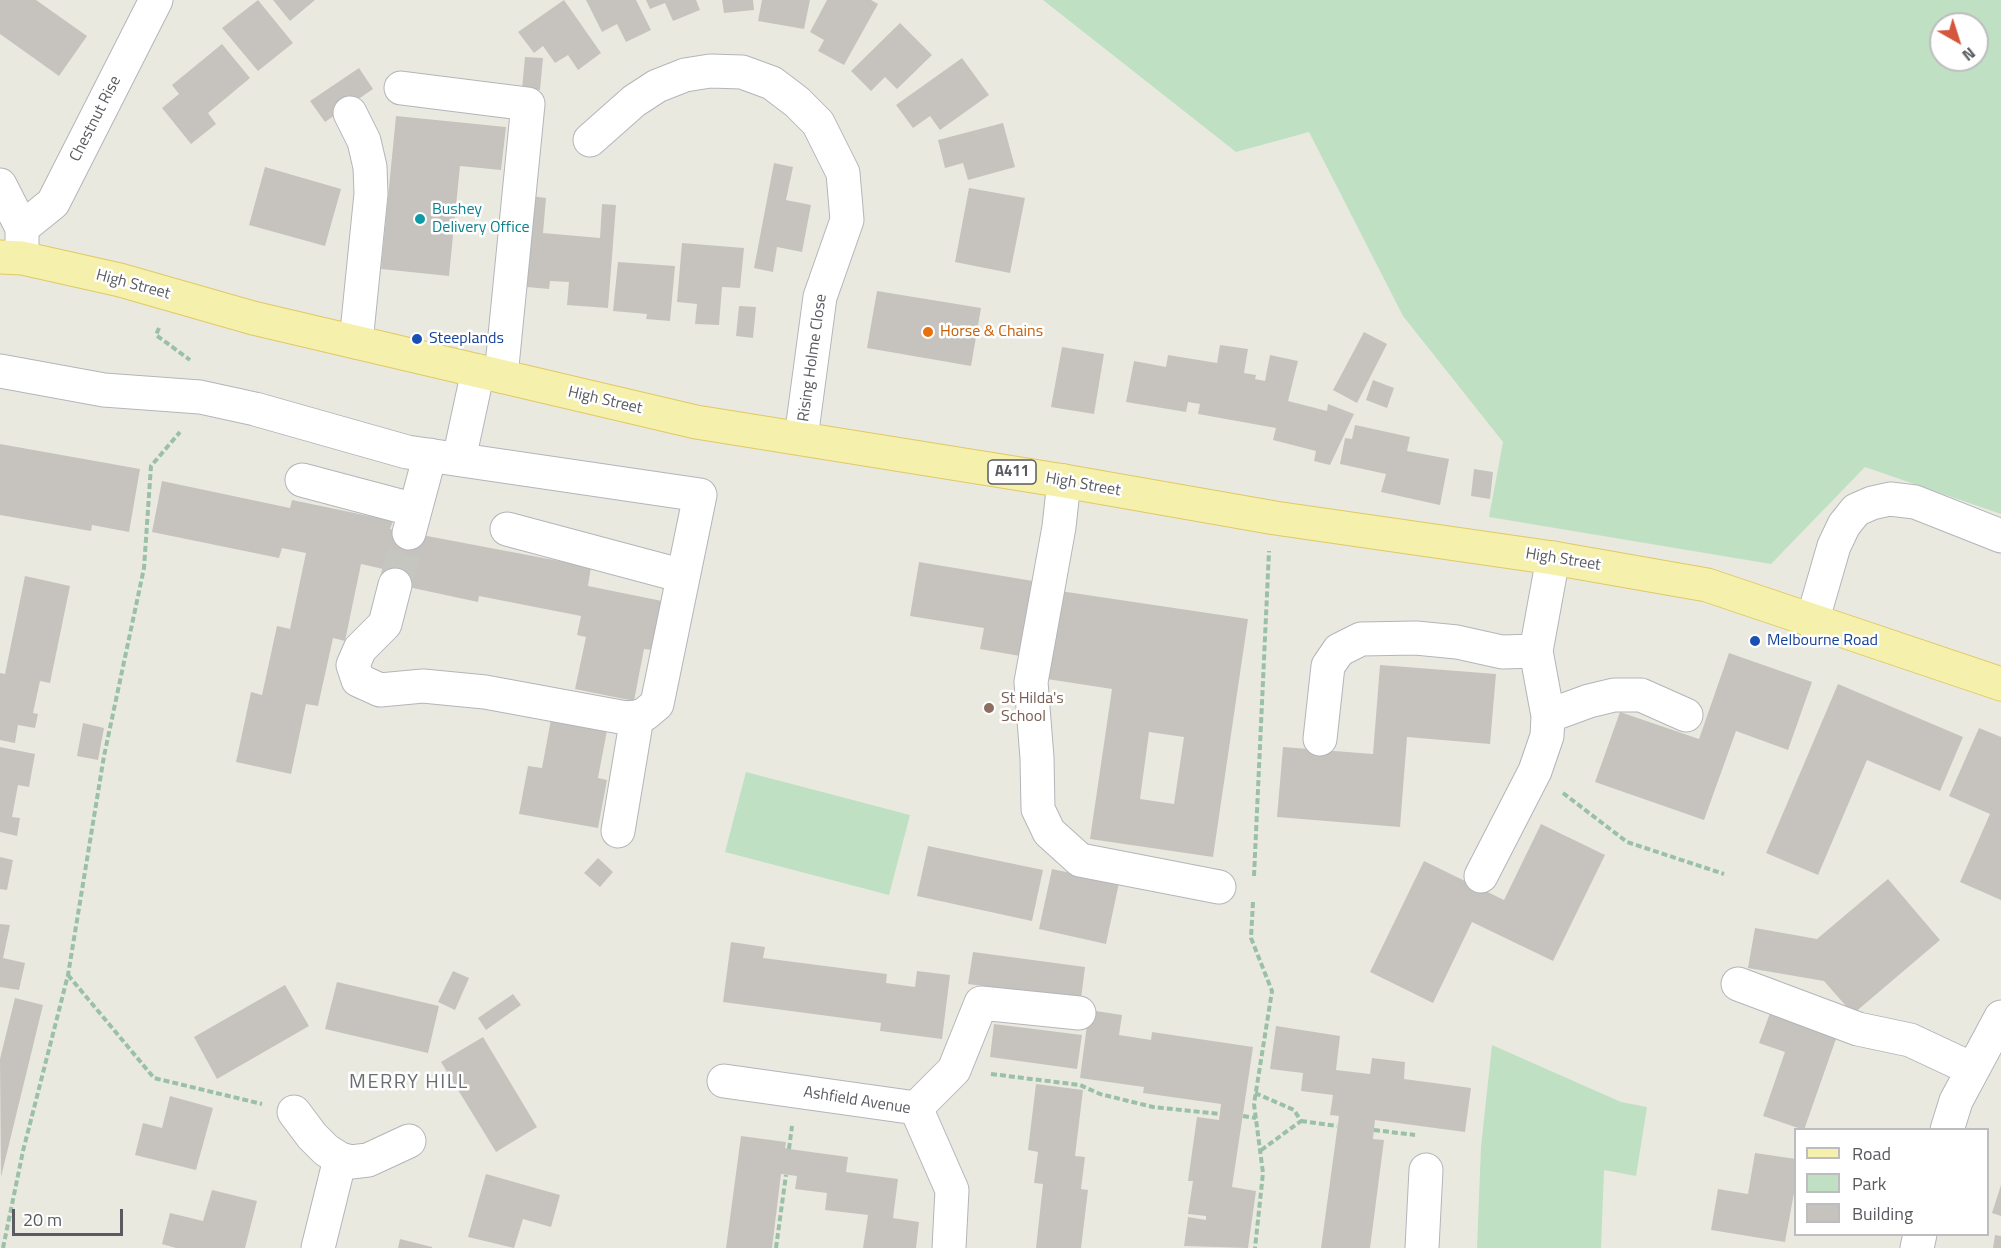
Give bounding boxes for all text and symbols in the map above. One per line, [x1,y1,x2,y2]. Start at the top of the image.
north arrow [1929,12,1989,72]
text: N [1957,42,1981,67]
street label: Chestnut Rise [66,73,126,165]
place label: Bushey Delivery Office [432,200,530,238]
marker: Bushey Delivery Office [413,212,427,226]
street label: High Street [94,266,172,304]
street label: Rising Holme Close [795,293,831,423]
place label: Horse & Chains [940,322,1043,342]
marker: Horse & Chains [921,325,935,339]
place label: Steeplands [429,329,504,349]
marker: Steeplands [410,332,424,346]
street label: High Street [566,383,644,419]
road number: A411 [988,460,1036,484]
street label: High Street [1044,469,1122,501]
street label: High Street [1524,545,1602,575]
place label: Melbourne Road [1767,631,1878,651]
marker: Melbourne Road [1748,634,1762,648]
place label: St Hilda's School [1001,689,1064,727]
marker: St Hilda's School [982,701,996,715]
district label: MERRY HILL [349,1071,469,1095]
street label: Ashfield Avenue [802,1083,912,1119]
legend [1794,1128,1989,1236]
text: Road [1852,1140,1891,1167]
text: Park [1852,1170,1886,1197]
scale bar [15,1197,126,1235]
text: Building [1852,1200,1913,1227]
text: 20 m [23,1206,62,1233]

